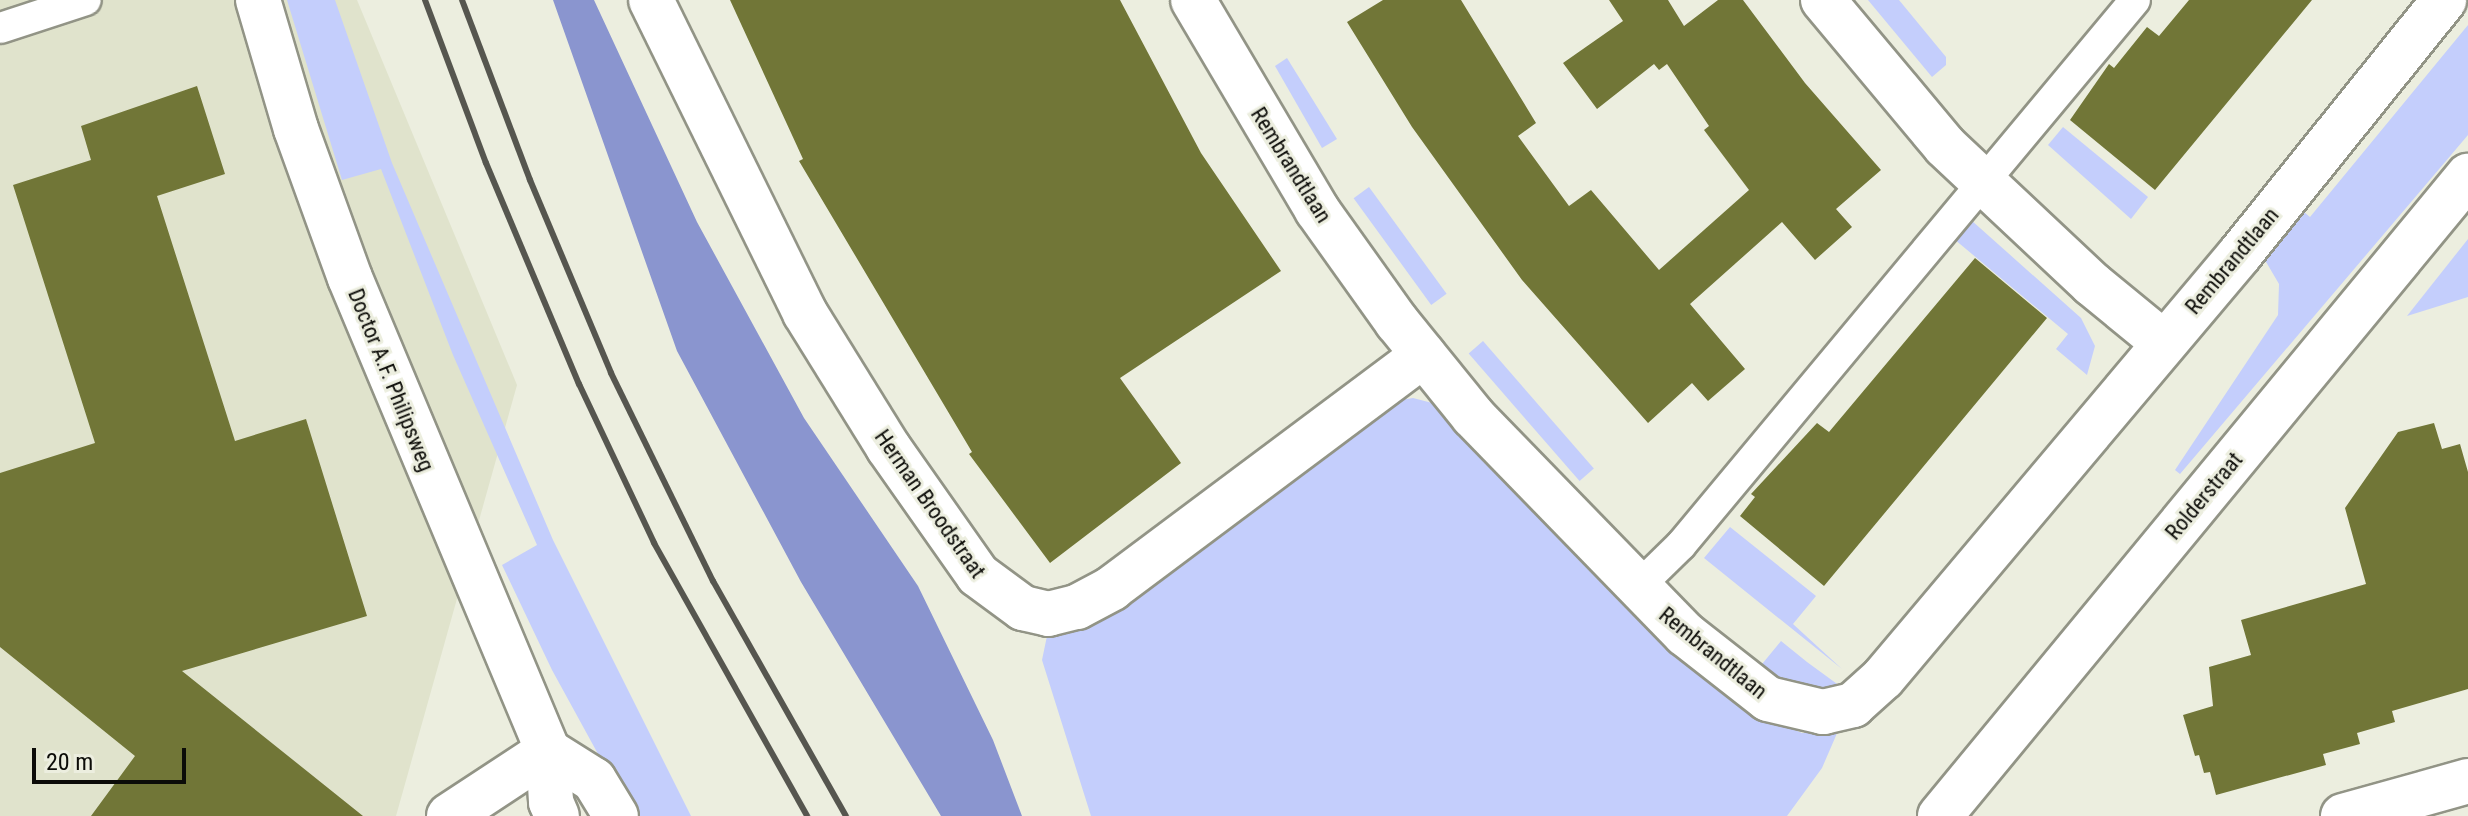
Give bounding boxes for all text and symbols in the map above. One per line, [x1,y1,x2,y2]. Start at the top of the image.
street label: Rembrandtlaan [1245,102,1337,228]
street label: Rembrandtlaan [2180,202,2284,320]
street label: Doctor A.F. Philipsweg [342,285,440,475]
street label: Herman Broodstraat [869,425,991,583]
street label: Rolderstraat [2160,447,2248,545]
street label: Rembrandtlaan [1654,601,1772,705]
scale bar [36,732,190,782]
text: 20 m [46,748,93,776]

